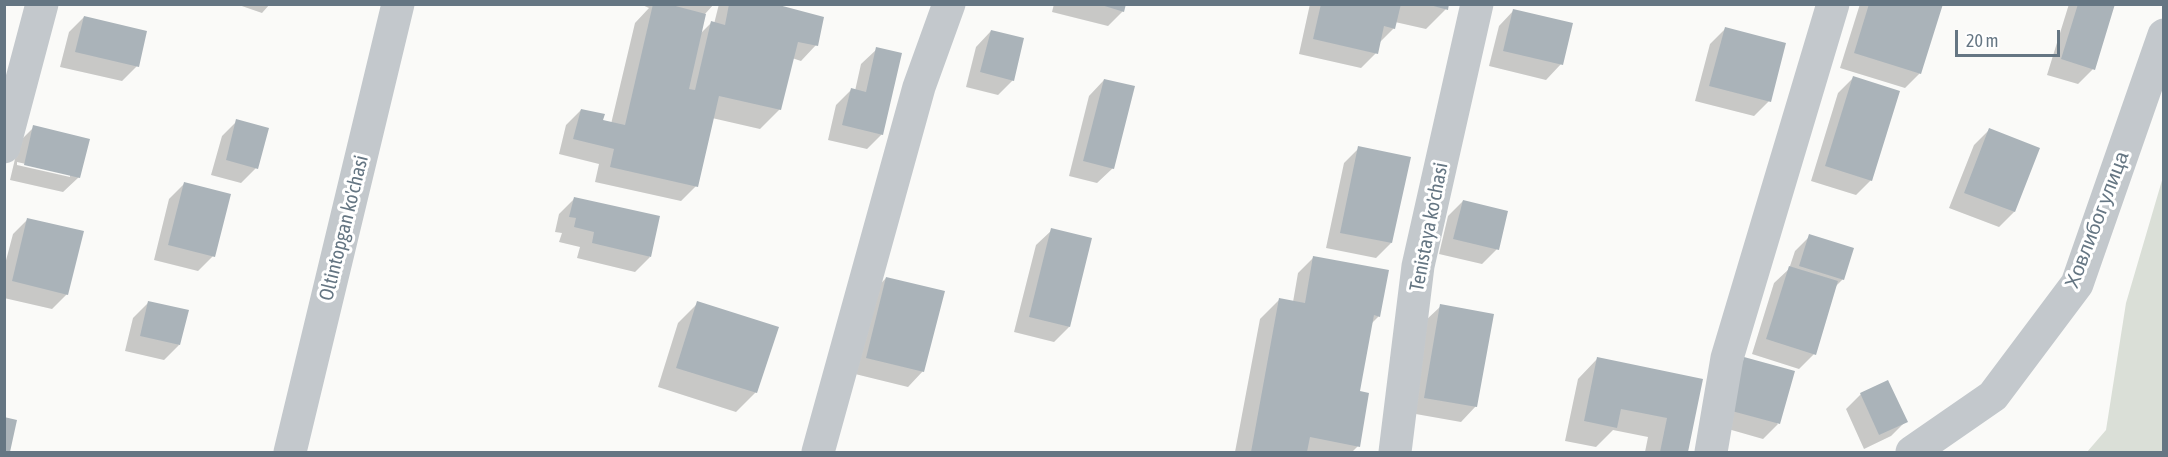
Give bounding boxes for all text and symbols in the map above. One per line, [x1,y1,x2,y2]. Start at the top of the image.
scale bar [1958,18,2063,56]
text: 20 m [1966,30,1998,51]
street label: Ховлибог улица [2060,148,2134,292]
street label: Oltintopgan ko'chasi [314,153,374,303]
street label: Tenistaya ko'chasi [1405,161,1453,293]

